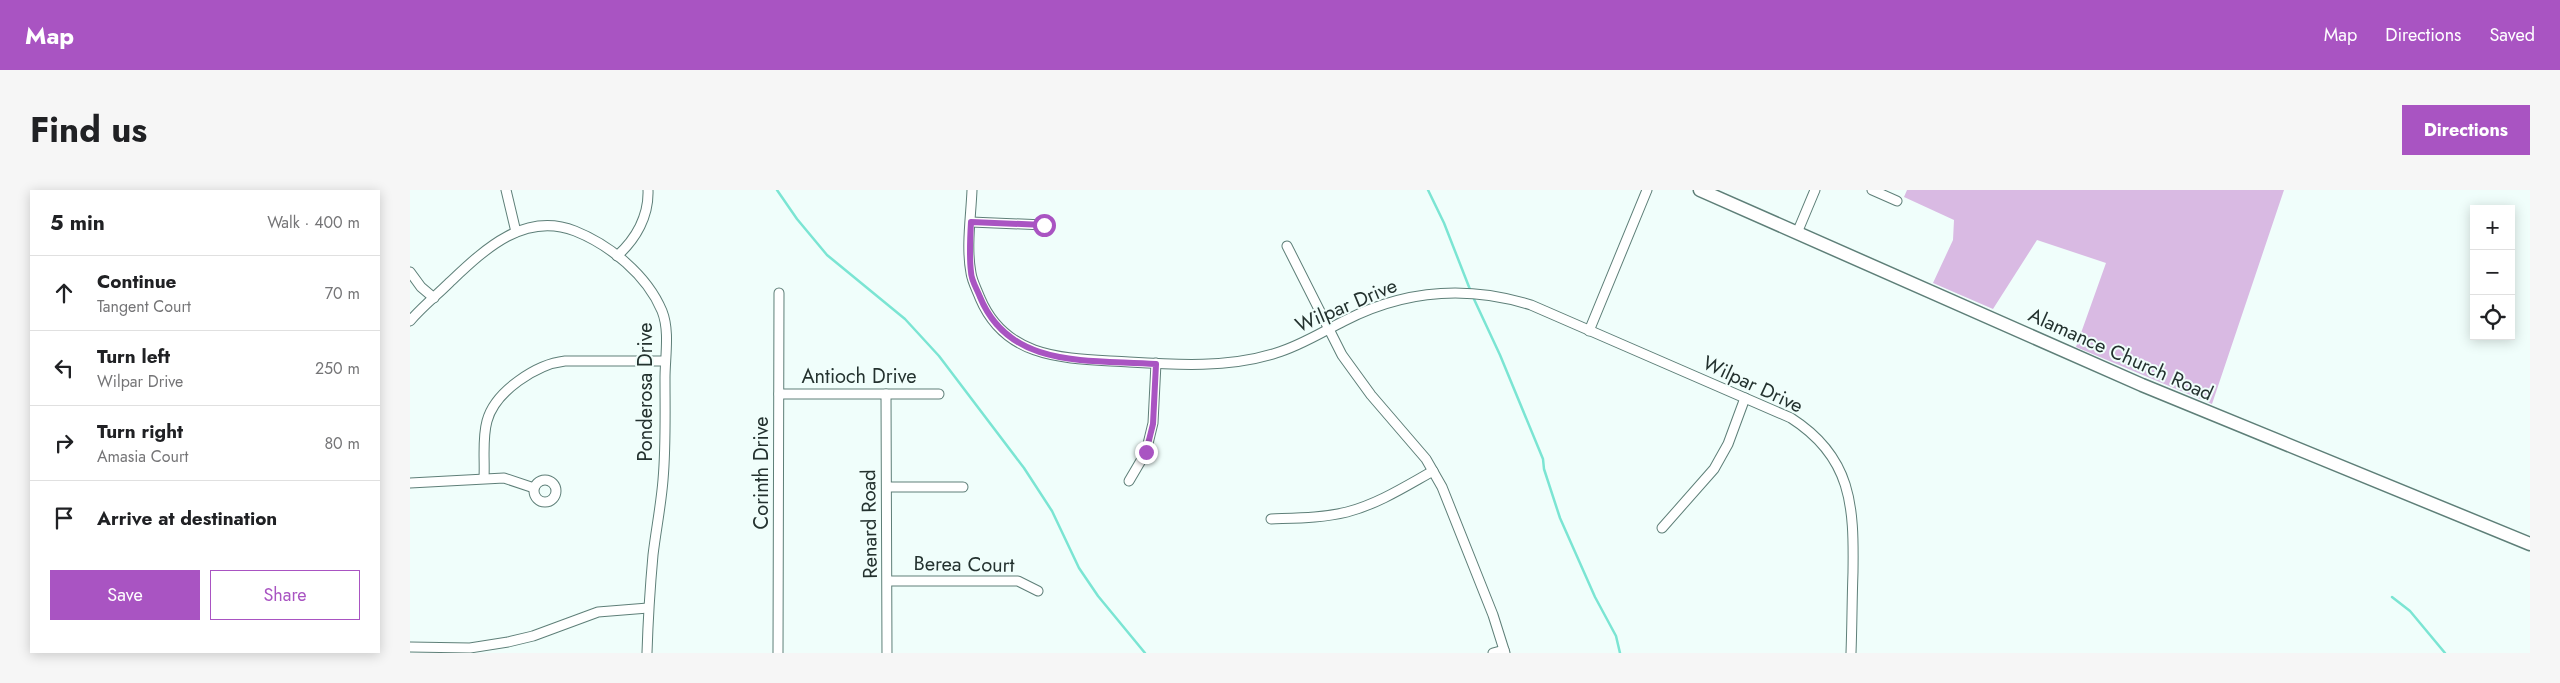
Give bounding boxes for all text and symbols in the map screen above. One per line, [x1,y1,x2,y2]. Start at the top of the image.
text: Map [25,18,74,53]
text: Map [2324,22,2357,48]
text: Directions [2385,22,2461,48]
text: Saved [2489,22,2535,48]
text: Find us [30,105,147,155]
button: Directions [2402,105,2530,155]
map controls [2470,205,2515,340]
button: + [2470,205,2515,250]
text: 5 min [50,208,105,238]
text: Walk · 400 m [267,211,360,234]
route start [1033,214,1056,237]
button: − [2470,250,2515,295]
text: Continue [97,268,176,295]
street label: Wilpar Drive [1291,271,1402,340]
icon: ahead [50,279,78,307]
text: 70 m [325,282,360,305]
text: Tangent Court [97,295,191,318]
button: locate [2470,295,2515,340]
street label: Alamance Church Road [2024,301,2218,408]
street label: Ponderosa Drive [631,322,660,462]
text: Turn left [97,343,170,370]
street label: Wilpar Drive [1698,349,1808,420]
icon: left [50,354,78,382]
text: 250 m [315,357,360,380]
street label: Antioch Drive [801,362,917,391]
text: Wilpar Drive [97,370,183,393]
street label: Corinth Drive [747,417,776,529]
text: Turn right [97,418,183,445]
icon: right [50,429,78,457]
text: 80 m [324,432,360,455]
route end [1135,441,1158,464]
text: Amasia Court [97,445,188,468]
street label: Renard Road [854,469,885,579]
icon: arrive [50,504,78,532]
text: Arrive at destination [97,505,277,532]
street label: Berea Court [913,549,1015,580]
button: Save [50,570,200,620]
button: Share [210,570,360,620]

